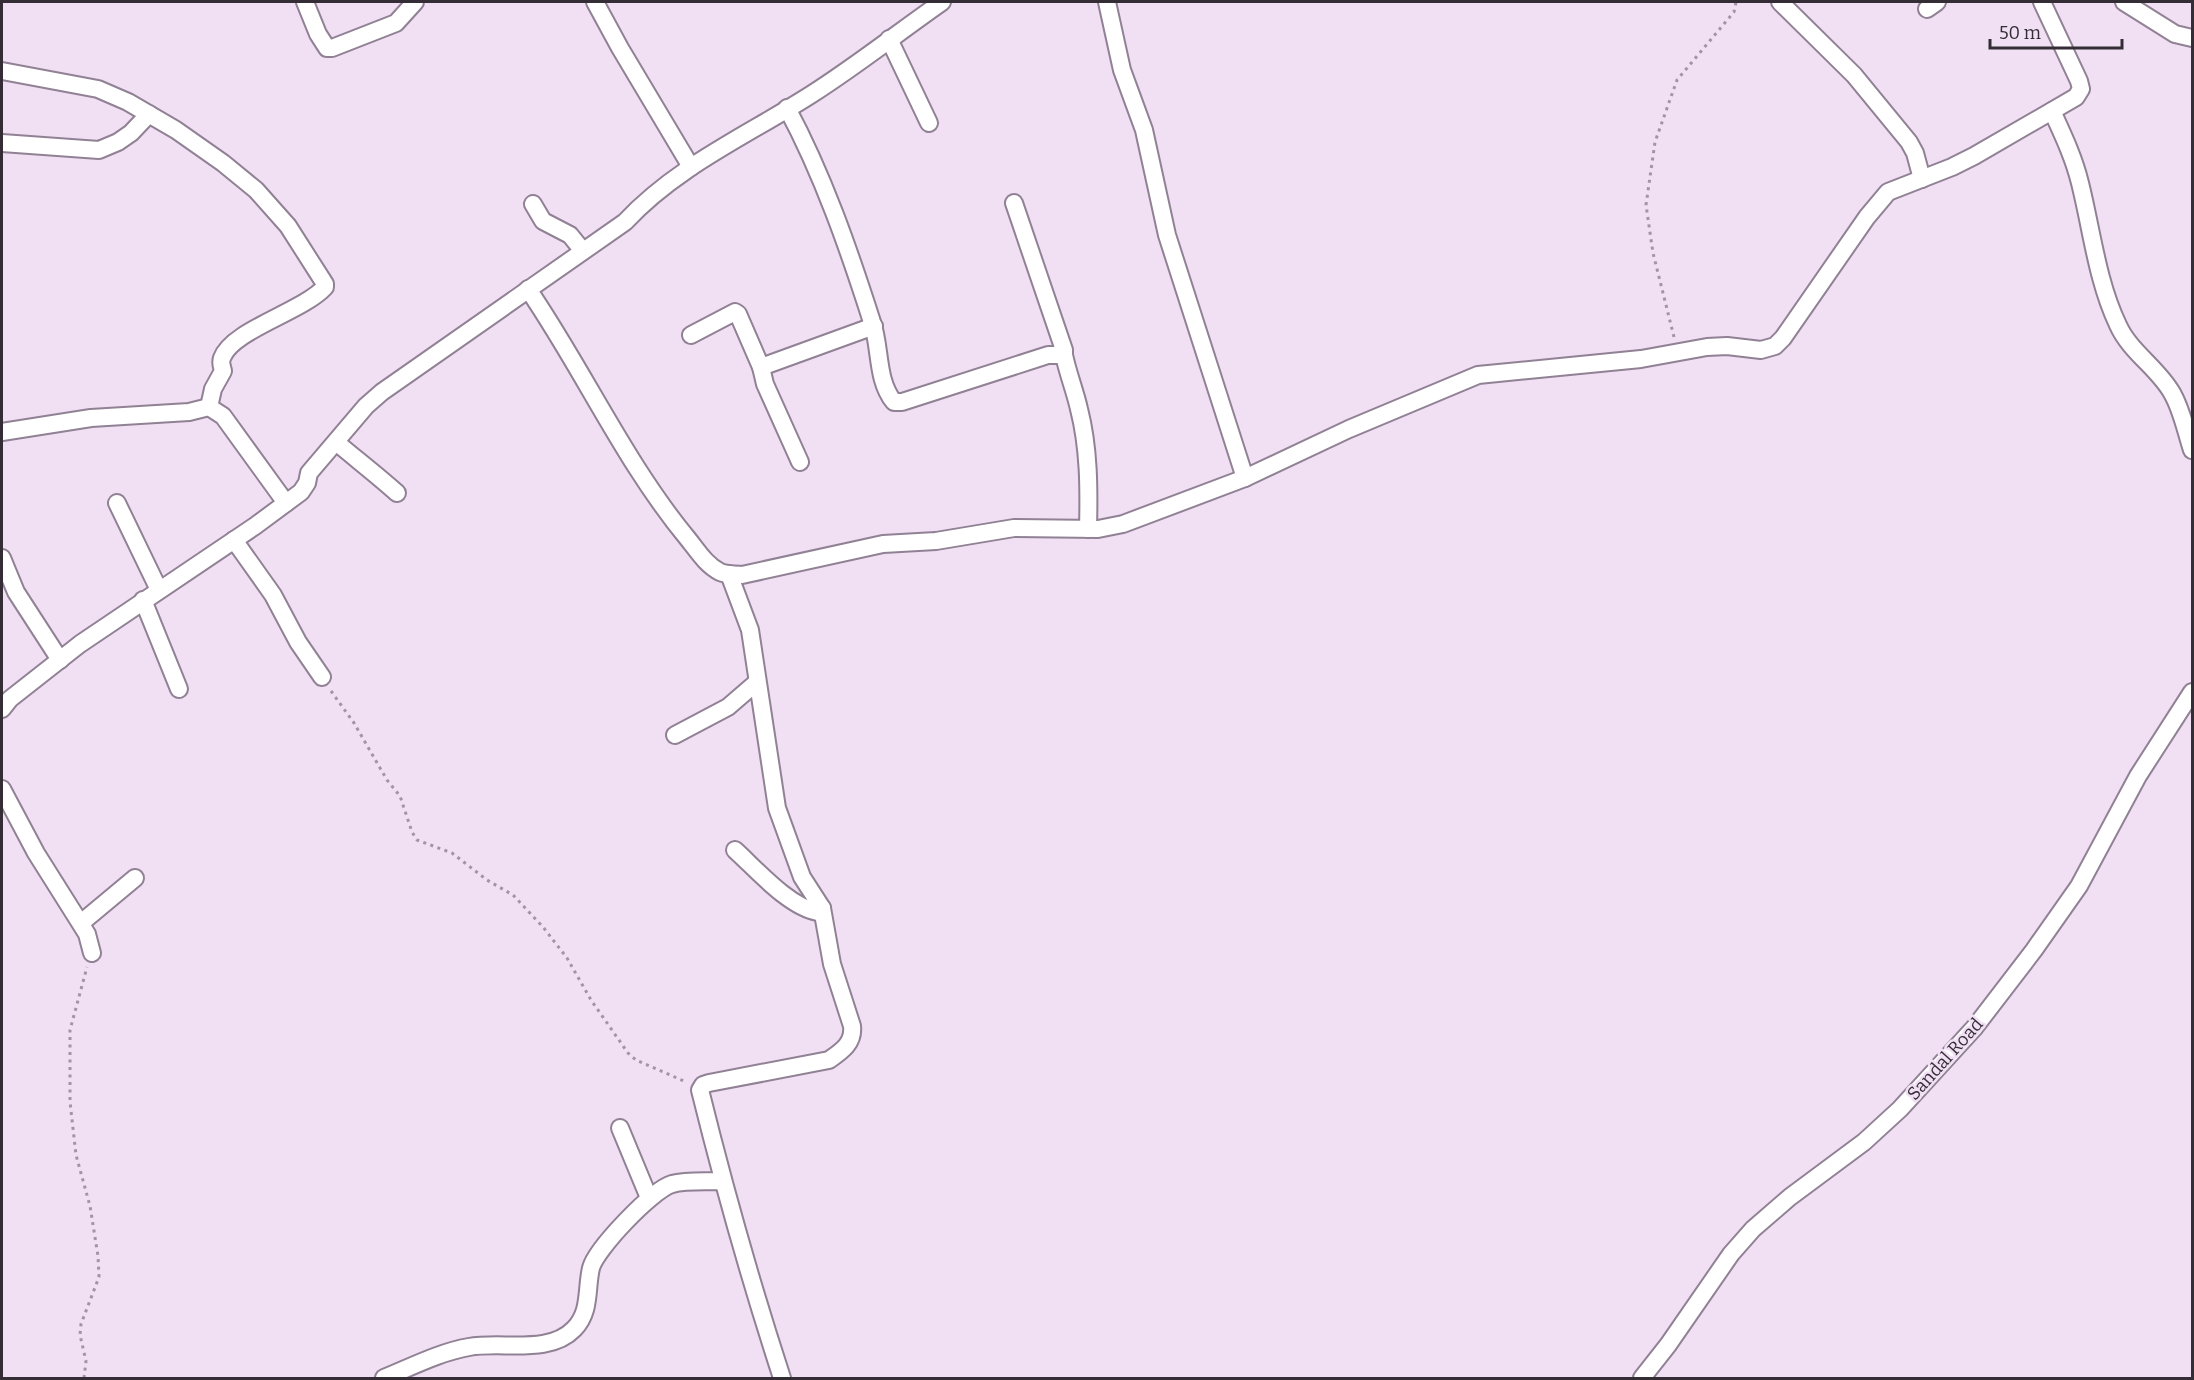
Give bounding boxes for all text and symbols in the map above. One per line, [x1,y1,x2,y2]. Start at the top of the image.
scale bar [1990,12,2122,50]
text: 50 m [1999,22,2041,44]
street label: Sandal Road [1902,1013,1988,1105]

